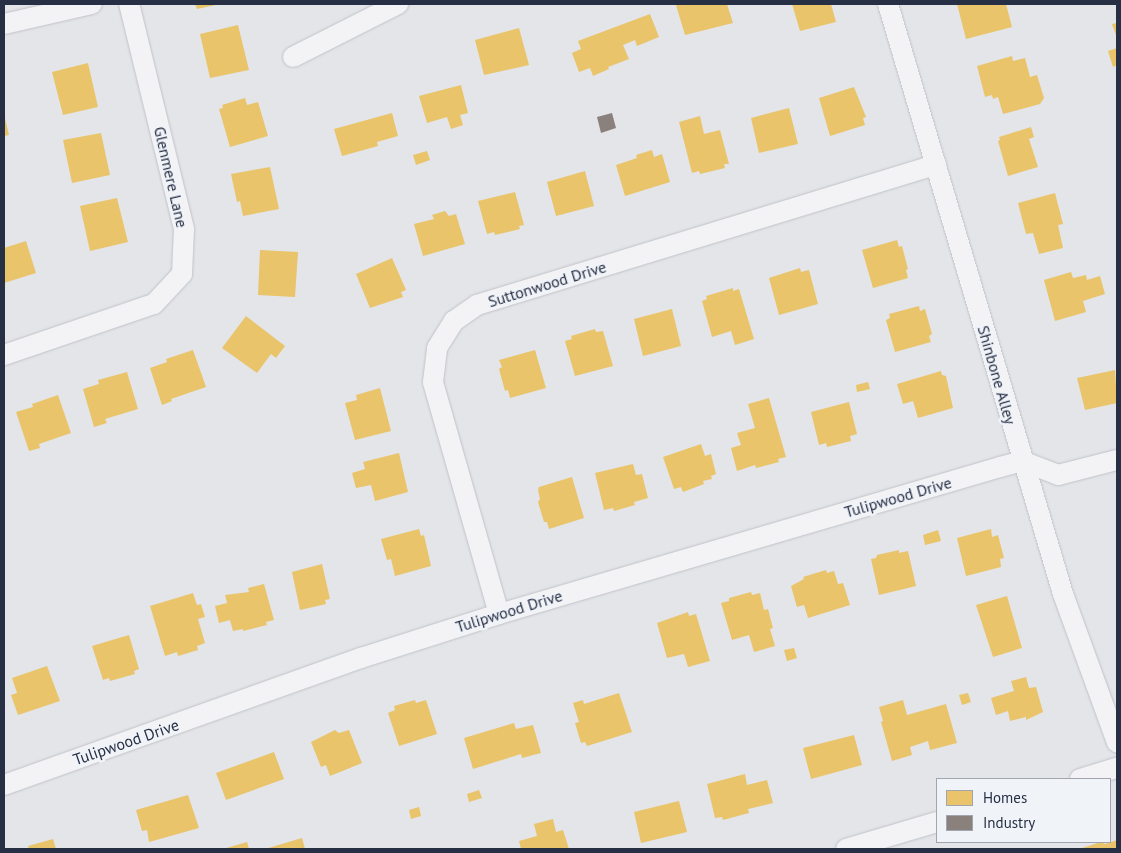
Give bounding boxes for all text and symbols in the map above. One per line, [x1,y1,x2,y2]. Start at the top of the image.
street label: Glenmere Lane [150,125,192,229]
street label: Suttonwood Drive [486,257,608,311]
street label: Shinbone Alley [974,323,1020,427]
street label: Tulipwood Drive [842,473,954,521]
street label: Tulipwood Drive [453,586,565,636]
street label: Tulipwood Drive [71,715,181,769]
legend [936,778,1111,843]
text: Homes [983,788,1027,807]
text: Industry [983,813,1035,832]

